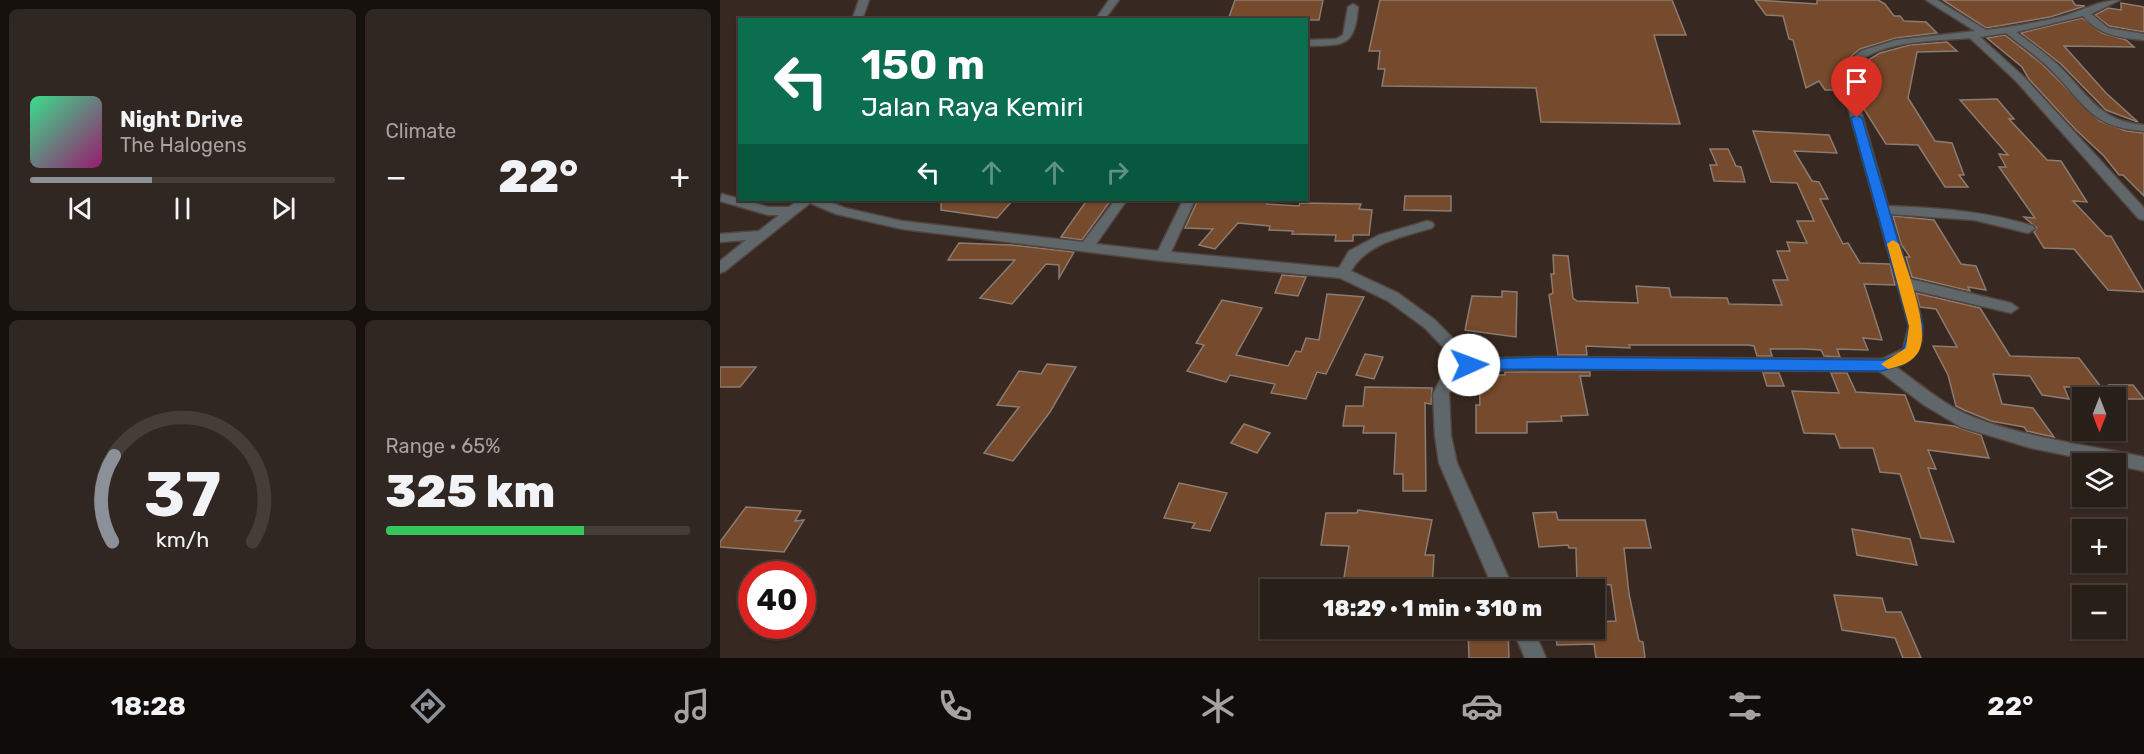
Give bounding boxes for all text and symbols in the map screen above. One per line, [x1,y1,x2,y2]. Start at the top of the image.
text: 150 m [861,40,985,90]
icon: left [762,42,840,120]
pin [1831,56,1882,118]
icon: arrive [1840,65,1873,98]
text: Jalan Raya Kemiri [861,91,1083,123]
text: Night Drive [120,106,243,133]
text: Climate [386,119,456,143]
text: The Halogens [120,133,247,157]
text: 22° [498,150,578,203]
icon: left [912,156,945,189]
icon: ahead [975,156,1008,189]
icon: ahead [1038,156,1071,189]
icon: right [1101,156,1134,189]
text: − [386,157,407,196]
text: + [669,157,690,196]
icon: previous [64,192,97,225]
icon: pause [166,192,199,225]
icon: next [267,192,300,225]
position arrow [1437,333,1501,397]
north arrow [2072,387,2126,441]
map controls [2072,387,2126,639]
text: Range · 65% [386,434,500,458]
button: layers [2072,453,2126,507]
text: 37 [144,458,221,532]
text: 325 km [386,465,555,518]
button: + [2072,519,2126,573]
text: km/h [155,527,209,552]
speed limit sign: 40 [738,561,816,639]
button: − [2072,585,2126,639]
text: 18:29 · 1 min · 310 m [1323,595,1542,622]
icon: directions [407,685,449,727]
icon: music [671,685,713,727]
icon: phone [934,685,976,727]
icon: climate [1197,685,1239,727]
icon: car [1461,685,1503,727]
icon: filters [1724,685,1766,727]
text: 18:28 [111,690,186,722]
text: 22° [1987,690,2033,722]

